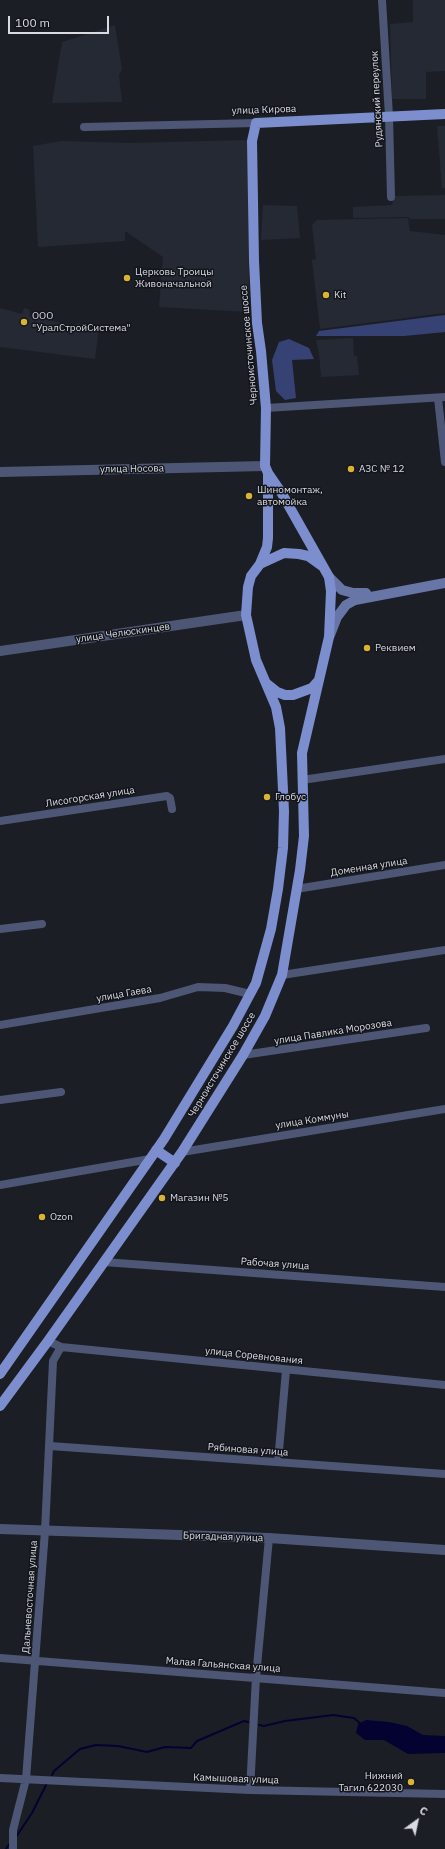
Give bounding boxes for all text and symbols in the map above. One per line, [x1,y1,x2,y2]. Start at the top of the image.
scale bar [10,8,111,34]
text: 100 m [15,15,50,30]
street label: Рудянский переулок [368,50,386,148]
street label: улица Кирова [231,103,297,117]
place label: Церковь Троицы Живоначальной [135,266,213,290]
marker: Церковь Троицы Живоначальной [122,273,132,283]
street label: Черноисточинское шоссе [238,285,260,405]
place label: Kit [334,289,346,301]
marker: Kit [321,290,331,300]
place label: ООО "УралСтройСистема" [32,310,131,334]
marker: ООО "УралСтройСистема" [19,317,29,327]
street label: улица Носова [100,462,164,476]
place label: АЗС № 12 [359,463,404,475]
marker: АЗС № 12 [346,464,356,474]
place label: Шиномонтаж, автомойка [257,484,323,508]
marker: Шиномонтаж, автомойка [244,491,254,501]
street label: улица Челюскинцев [75,620,171,646]
place label: Реквием [375,642,416,654]
marker: Реквием [362,643,372,653]
street label: Лисогорская улица [45,784,135,810]
place label: Глобус [275,791,306,803]
marker: Глобус [262,792,272,802]
street label: Доменная улица [330,855,408,879]
street label: улица Гаева [95,983,153,1005]
street label: Черноисточинское шоссе [186,1010,258,1120]
street label: улица Павлика Морозова [273,1017,393,1047]
street label: улица Коммуны [274,1108,350,1132]
place label: Магазин №5 [170,1192,228,1204]
marker: Магазин №5 [157,1193,167,1203]
place label: Ozon [50,1211,73,1223]
marker: Ozon [37,1212,47,1222]
street label: Рабочая улица [240,1256,310,1272]
street label: улица Соревнования [205,1345,303,1367]
street label: Рябиновая улица [207,1441,289,1459]
street label: Бригадная улица [183,1530,263,1544]
street label: Дальневосточная улица [20,1540,40,1654]
street label: Малая Гальянская улица [165,1655,281,1675]
place label: Нижний Тагил 622030 [338,1770,403,1794]
street label: Камышовая улица [193,1772,279,1786]
marker: Нижний Тагил 622030 [406,1777,416,1787]
north arrow [397,1801,437,1841]
text: С [417,1803,430,1819]

